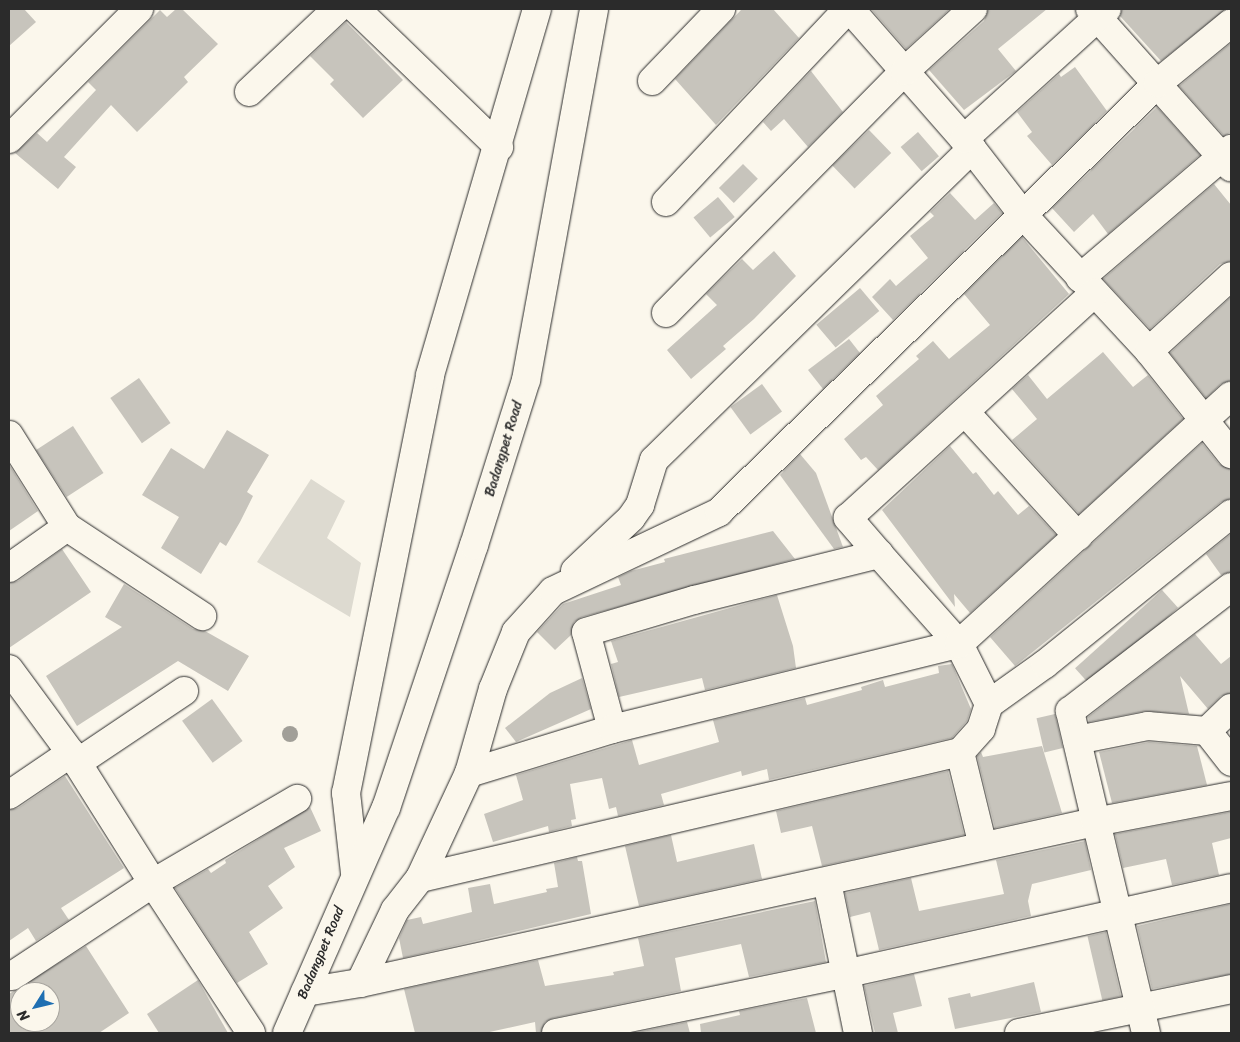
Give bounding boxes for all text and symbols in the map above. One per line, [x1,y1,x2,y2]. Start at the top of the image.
street label: Badangpet Road [482,399,526,499]
street label: Badangpet Road [294,904,348,1002]
north arrow [10,982,60,1032]
text: N [10,1004,36,1027]

